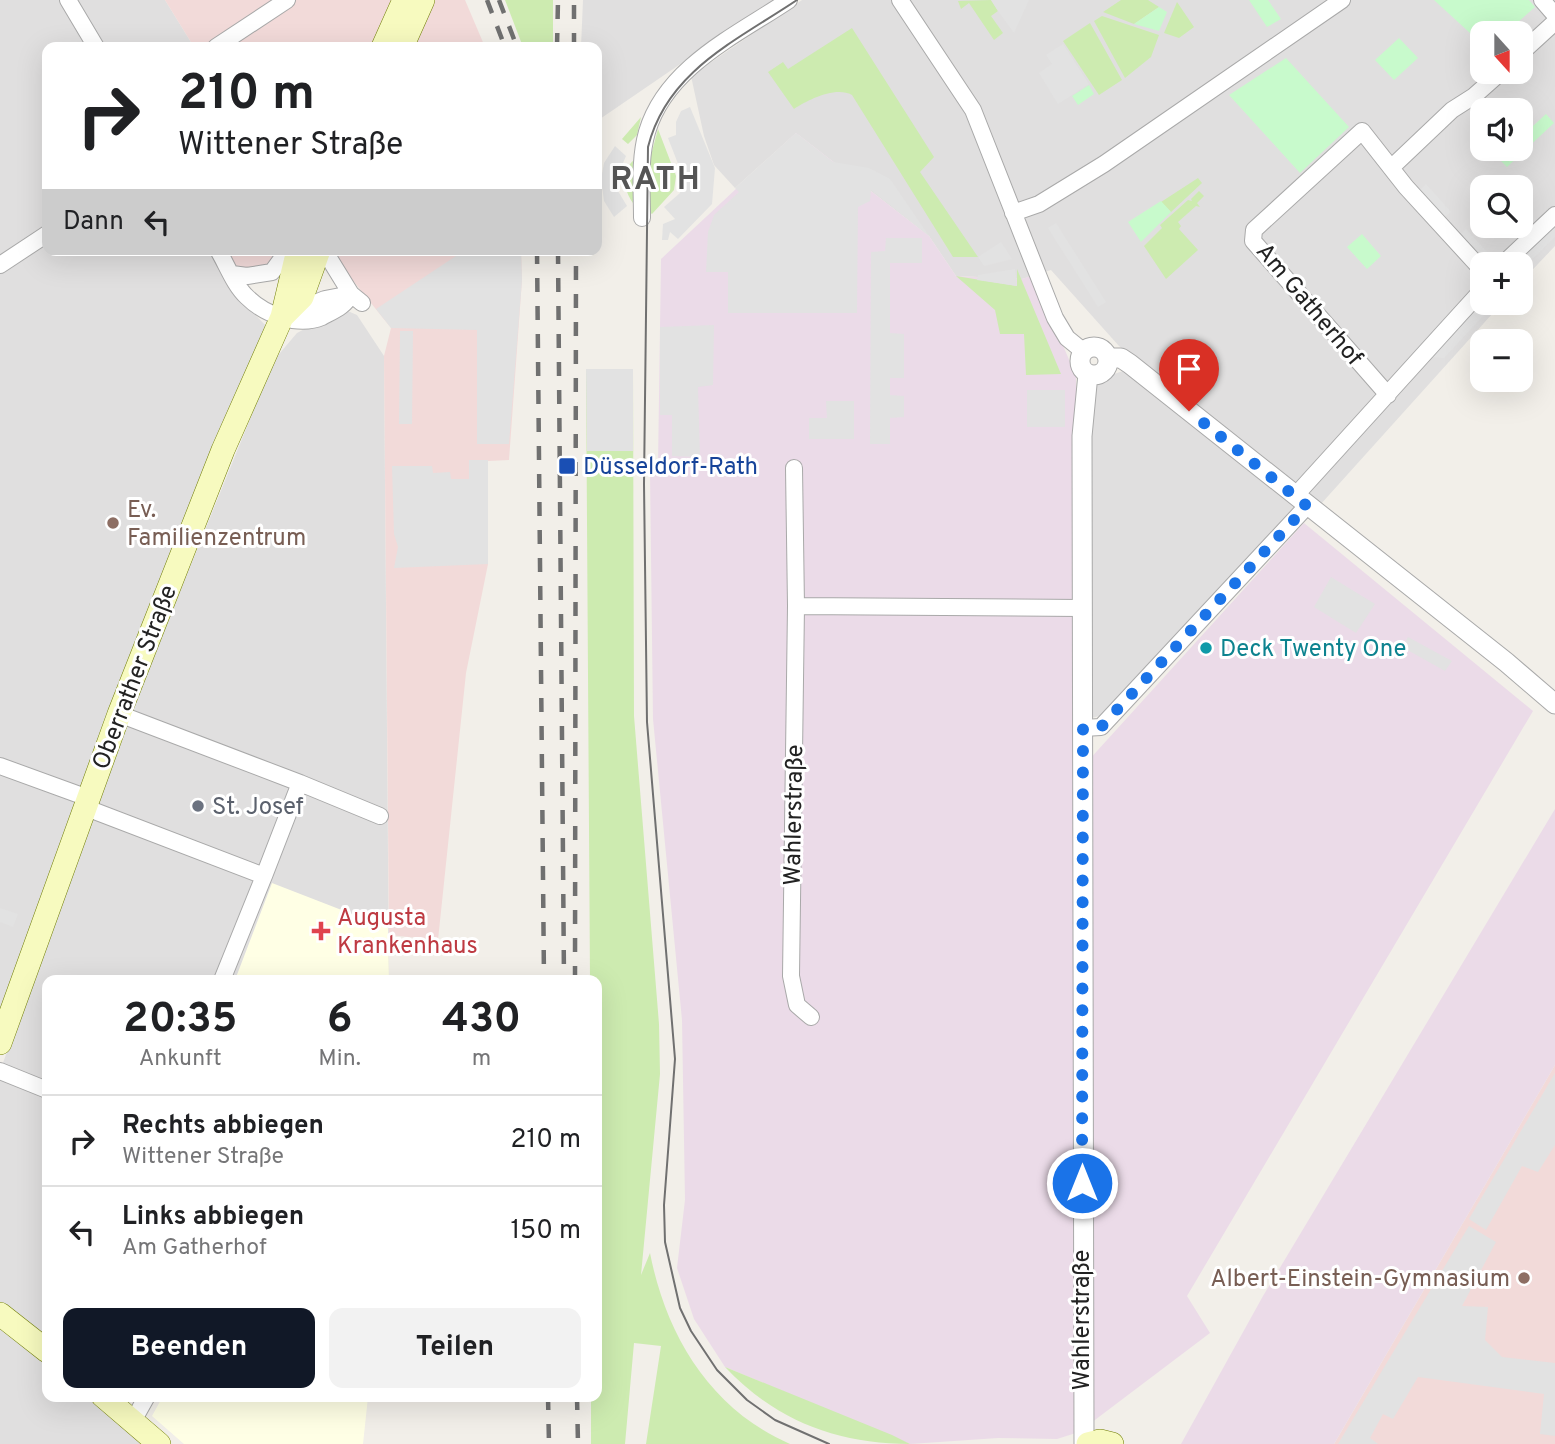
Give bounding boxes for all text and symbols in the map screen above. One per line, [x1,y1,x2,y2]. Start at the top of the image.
north arrow [1470,21,1533,84]
map controls [1470,21,1533,392]
text: 210 m [178,65,315,127]
icon: right [63,70,154,161]
button: sound [1470,98,1533,161]
text: Wittener Straße [178,126,403,166]
district label: RATH [610,161,702,201]
button: search [1470,175,1533,238]
icon: left [138,203,176,241]
text: Dann [63,206,124,239]
street label: Am Gatherhof [1248,238,1368,373]
button: + [1470,252,1533,315]
button: − [1470,329,1533,392]
pin [1159,339,1219,411]
icon: arrive [1170,350,1208,388]
place label: Düsseldorf-Rath [583,453,758,483]
marker: Düsseldorf-Rath [557,456,577,476]
place label: Ev. Familienzentrum [127,496,306,554]
marker: Ev. Familienzentrum [105,515,121,531]
street label: Oberrather Straße [87,581,185,774]
place label: Deck Twenty One [1220,635,1407,665]
marker: Deck Twenty One [1198,640,1214,656]
street label: Wahlerstraße [779,744,811,886]
place label: St. Josef [212,793,303,823]
marker: St. Josef [190,798,206,814]
place label: Augusta Krankenhaus [337,904,478,962]
marker: Augusta Krankenhaus [311,921,331,941]
text: 20:35 [123,994,237,1047]
text: 6 [327,994,353,1047]
text: 430 [442,994,521,1047]
text: Ankunft [139,1045,222,1074]
text: Min. [318,1045,361,1074]
text: m [472,1045,491,1074]
text: Rechts abbiegen [122,1110,324,1143]
icon: right [63,1122,101,1160]
text: 210 m [511,1124,581,1157]
text: Wittener Straße [122,1143,284,1172]
position arrow [1045,1146,1119,1220]
text: Links abbiegen [122,1201,304,1234]
icon: left [63,1213,101,1251]
text: 150 m [510,1215,581,1248]
text: Am Gatherhof [122,1234,267,1263]
street label: Wahlerstraße [1068,1249,1098,1391]
place label: Albert-Einstein-Gymnasium [1210,1265,1510,1295]
marker: Albert-Einstein-Gymnasium [1516,1270,1532,1286]
button: Beenden [63,1308,315,1388]
button: Teilen [329,1308,581,1388]

